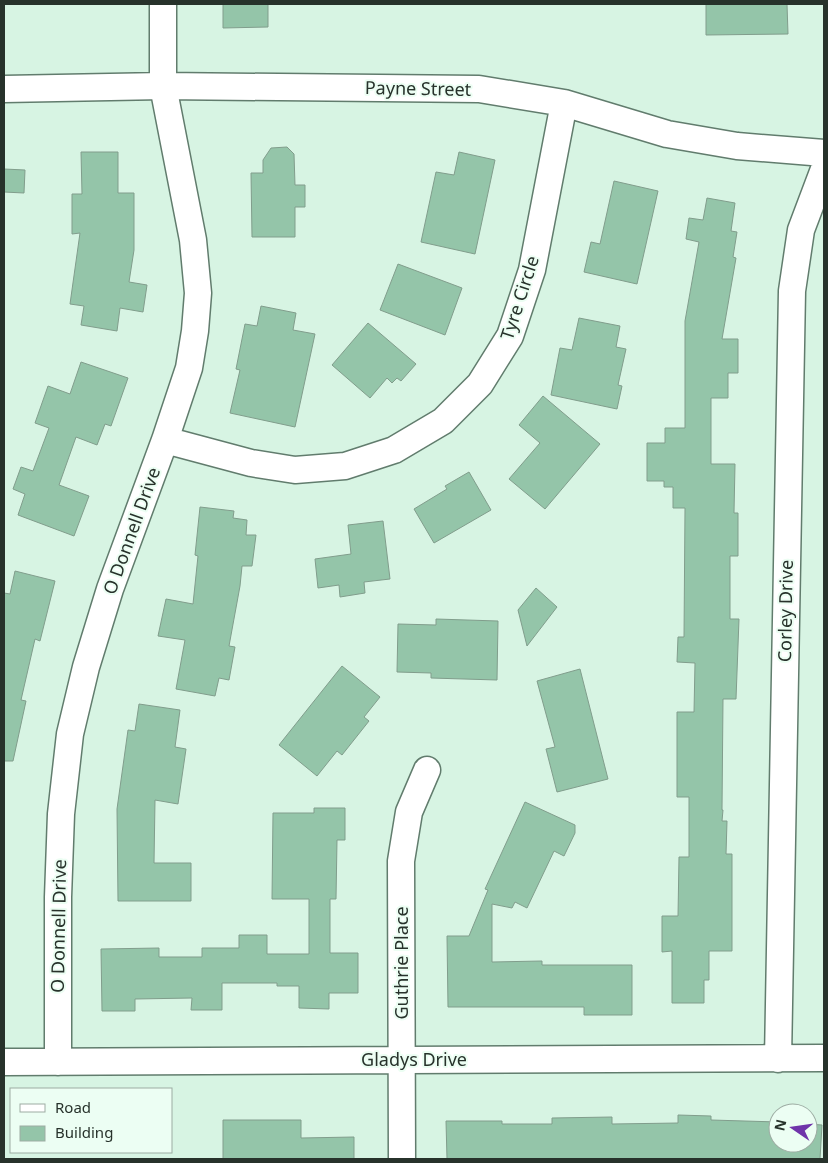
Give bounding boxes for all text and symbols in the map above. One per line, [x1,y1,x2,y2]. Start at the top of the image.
street label: Payne Street [365,75,472,101]
street label: Tyre Circle [494,252,544,343]
street label: O Donnell Drive [97,464,165,598]
street label: Corley Drive [772,560,798,662]
street label: O Donnell Drive [45,859,71,993]
street label: Guthrie Place [389,906,413,1020]
street label: Gladys Drive [361,1047,467,1071]
legend [10,1088,172,1153]
text: Road [55,1097,91,1117]
north arrow [768,1103,818,1153]
text: N [769,1117,790,1133]
text: Building [55,1122,113,1142]

